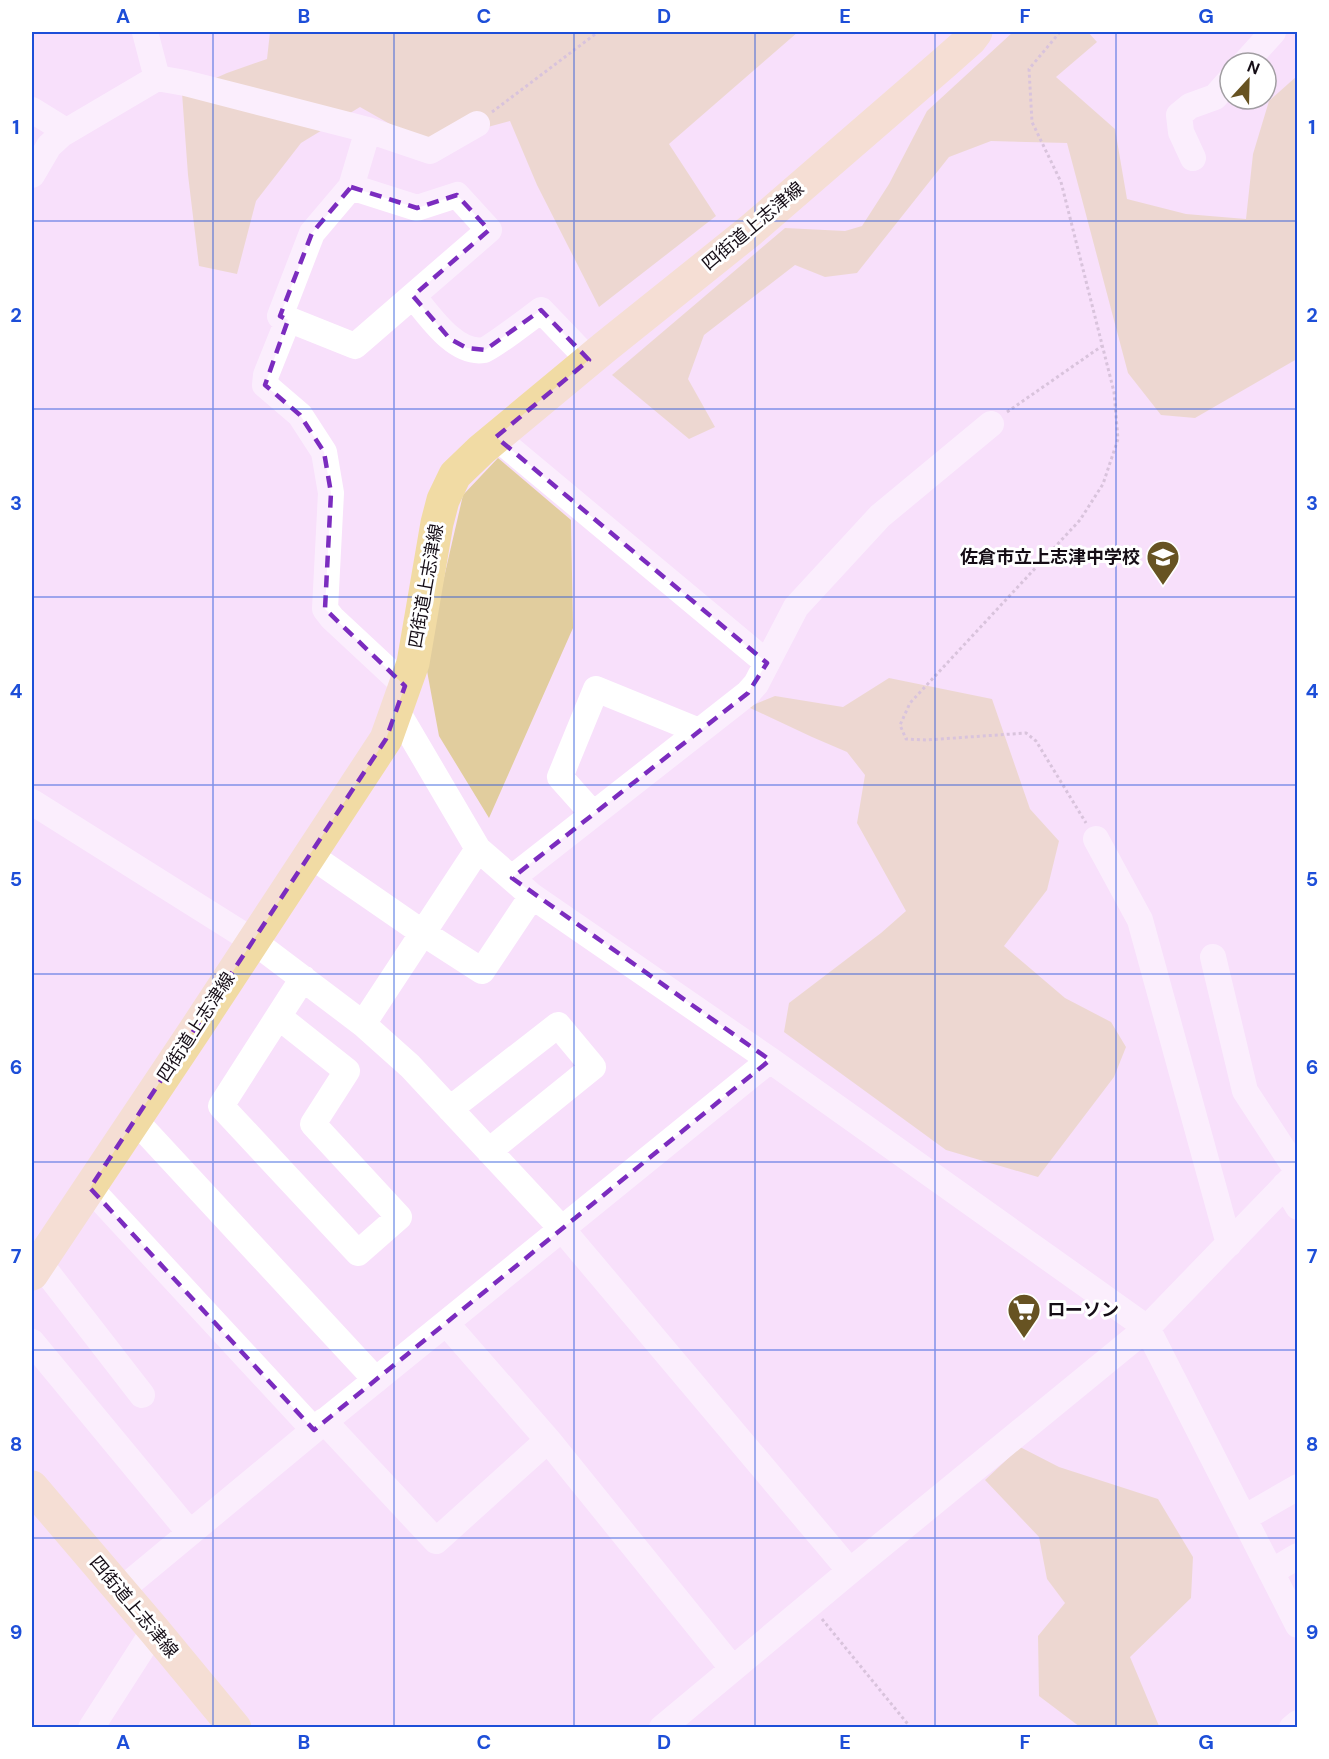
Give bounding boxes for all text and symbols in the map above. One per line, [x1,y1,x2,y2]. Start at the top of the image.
text: A [116,3,130,29]
text: B [298,3,310,29]
text: C [477,3,491,29]
text: D [657,3,671,29]
text: E [839,3,851,29]
text: F [1019,3,1031,29]
text: G [1198,3,1214,29]
north arrow [1218,51,1278,111]
text: N [1244,56,1263,79]
text: 1 [12,114,20,140]
text: 1 [1308,114,1316,140]
street label: 四街道上志津線 [697,176,809,276]
text: 2 [10,302,22,328]
text: 2 [1306,302,1318,328]
text: 3 [10,490,22,516]
text: 3 [1306,490,1318,516]
street label: 四街道上志津線 [403,522,449,650]
school or university icon: 佐倉市立上志津中学校 [1145,539,1181,586]
place label: 佐倉市立上志津中学校 [960,545,1140,569]
text: 4 [10,678,23,704]
text: 4 [1306,678,1319,704]
text: 5 [10,866,22,892]
text: 5 [1306,866,1318,892]
street label: 四街道上志津線 [152,968,240,1086]
text: 6 [10,1054,22,1080]
text: 6 [1306,1054,1318,1080]
text: 7 [11,1243,22,1269]
text: 7 [1307,1243,1318,1269]
supermarket icon: ローソン [1006,1292,1042,1339]
place label: ローソン [1047,1298,1119,1322]
text: 8 [10,1431,22,1457]
text: 8 [1306,1431,1318,1457]
street label: 四街道上志津線 [84,1551,184,1663]
text: 9 [10,1619,22,1645]
text: 9 [1306,1619,1318,1645]
text: A [116,1729,130,1755]
text: B [298,1729,310,1755]
text: C [477,1729,491,1755]
text: D [657,1729,671,1755]
text: E [839,1729,851,1755]
text: F [1019,1729,1031,1755]
text: G [1198,1729,1214,1755]

